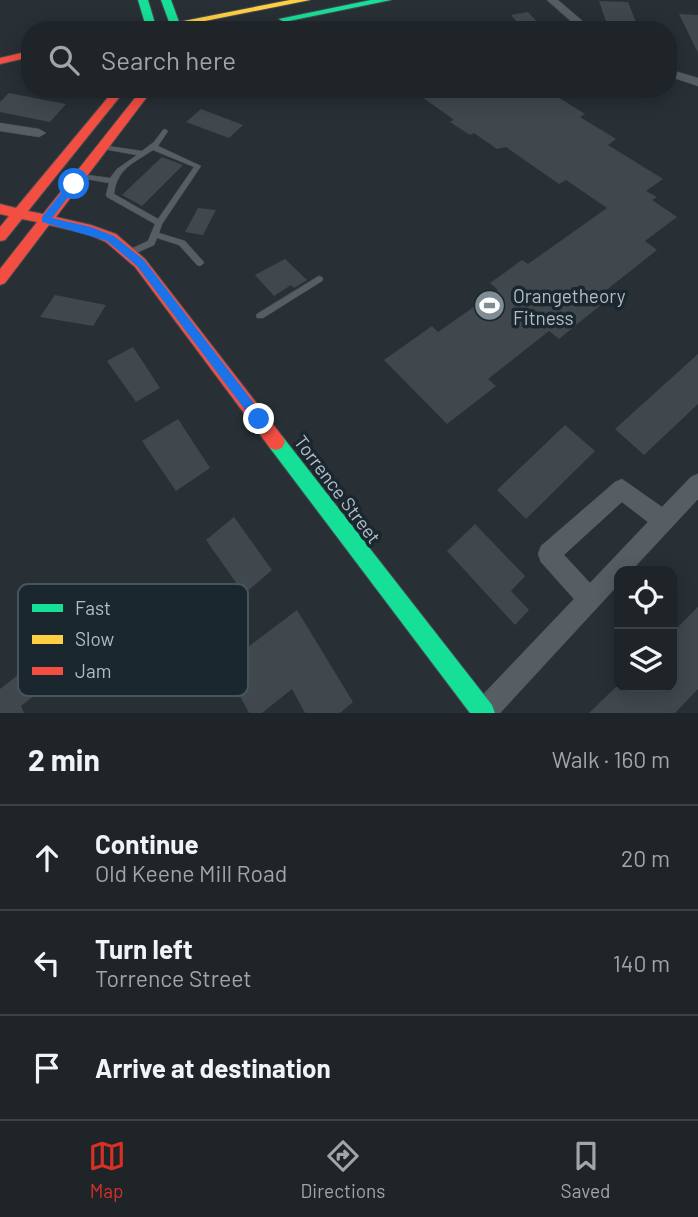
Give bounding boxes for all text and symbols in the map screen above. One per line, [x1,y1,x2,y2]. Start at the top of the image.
search box [21,21,677,98]
icon: search [45,41,83,79]
text: Search here [101,44,236,75]
route start [58,168,89,199]
place label: Orangetheory Fitness [513,284,626,329]
sports icon: Orangetheory Fitness [473,289,507,323]
route end [243,403,274,434]
street label: Torrence Street [290,430,386,548]
map controls [614,566,677,692]
button: locate [614,566,677,629]
legend [18,584,248,696]
text: Fast [75,596,111,619]
text: Slow [75,627,114,650]
button: layers [614,629,677,692]
text: Jam [75,659,111,682]
text: 2 min [28,741,100,777]
text: Walk · 160 m [552,745,670,773]
text: Continue [95,828,199,859]
icon: ahead [28,839,66,877]
text: 20 m [621,844,670,872]
text: Old Keene Mill Road [95,859,287,887]
text: Turn left [95,933,193,964]
icon: left [28,944,66,982]
text: 140 m [613,949,670,977]
text: Torrence Street [95,964,252,992]
icon: arrive [28,1049,66,1087]
text: Arrive at destination [95,1052,331,1083]
tab: Map [88,1137,126,1202]
tab: Directions [301,1137,386,1202]
tab: Saved [561,1137,610,1202]

